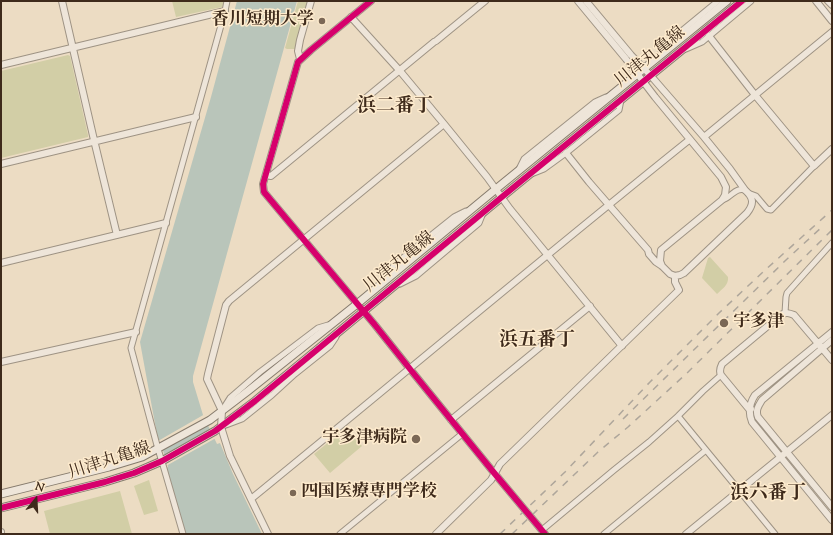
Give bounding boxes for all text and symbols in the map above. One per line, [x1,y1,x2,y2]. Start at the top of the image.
place label: 香川短期大学 [212,11,314,31]
marker: 香川短期大学 [317,16,327,26]
street label: 川津丸亀線 [612,23,690,93]
district label: 浜二番丁 [357,97,433,119]
street label: 川津丸亀線 [361,228,439,298]
place label: 宇多津 [733,313,784,333]
marker: 宇多津 [718,317,730,329]
district label: 浜五番丁 [499,331,575,353]
place label: 宇多津病院 [322,429,407,449]
marker: 宇多津病院 [410,433,422,445]
street label: 川津丸亀線 [66,439,154,485]
north arrow [16,479,56,519]
text: N [33,479,46,497]
place label: 四国医療専門学校 [301,483,437,503]
district label: 浜六番丁 [730,484,806,506]
marker: 四国医療専門学校 [288,488,298,498]

